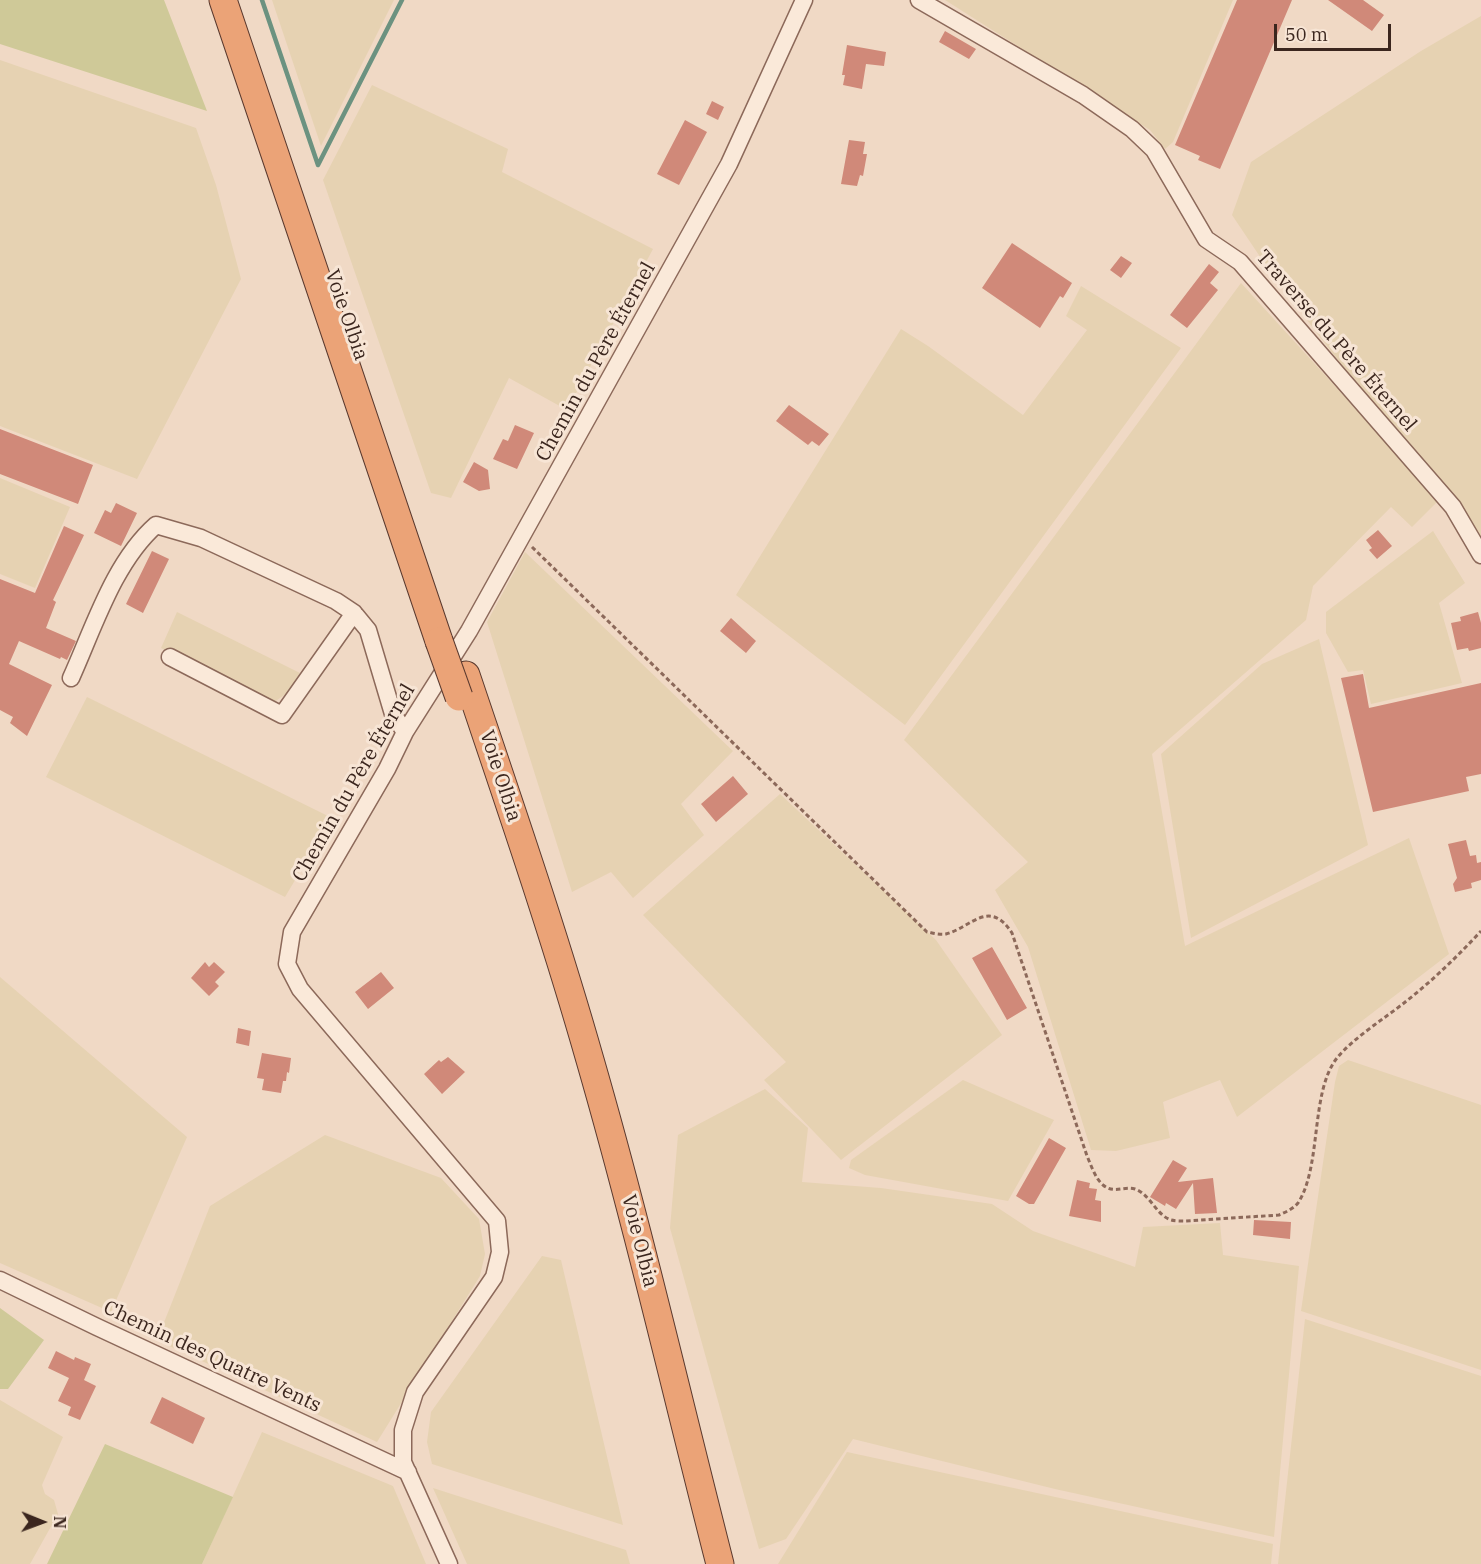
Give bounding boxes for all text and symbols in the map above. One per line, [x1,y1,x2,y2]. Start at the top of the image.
scale bar [1277,12,1394,50]
text: 50 m [1285,23,1328,46]
street label: Traverse du Père Éternel [1251,245,1421,437]
street label: Chemin du Père Éternel [531,258,661,466]
street label: Voie Olbia [319,266,373,364]
street label: Chemin du Père Éternel [288,680,420,886]
street label: Voie Olbia [474,727,526,825]
street label: Voie Olbia [616,1192,662,1290]
street label: Chemin des Quatre Vents [99,1296,325,1418]
north arrow [12,1492,72,1552]
text: N [50,1516,70,1529]

